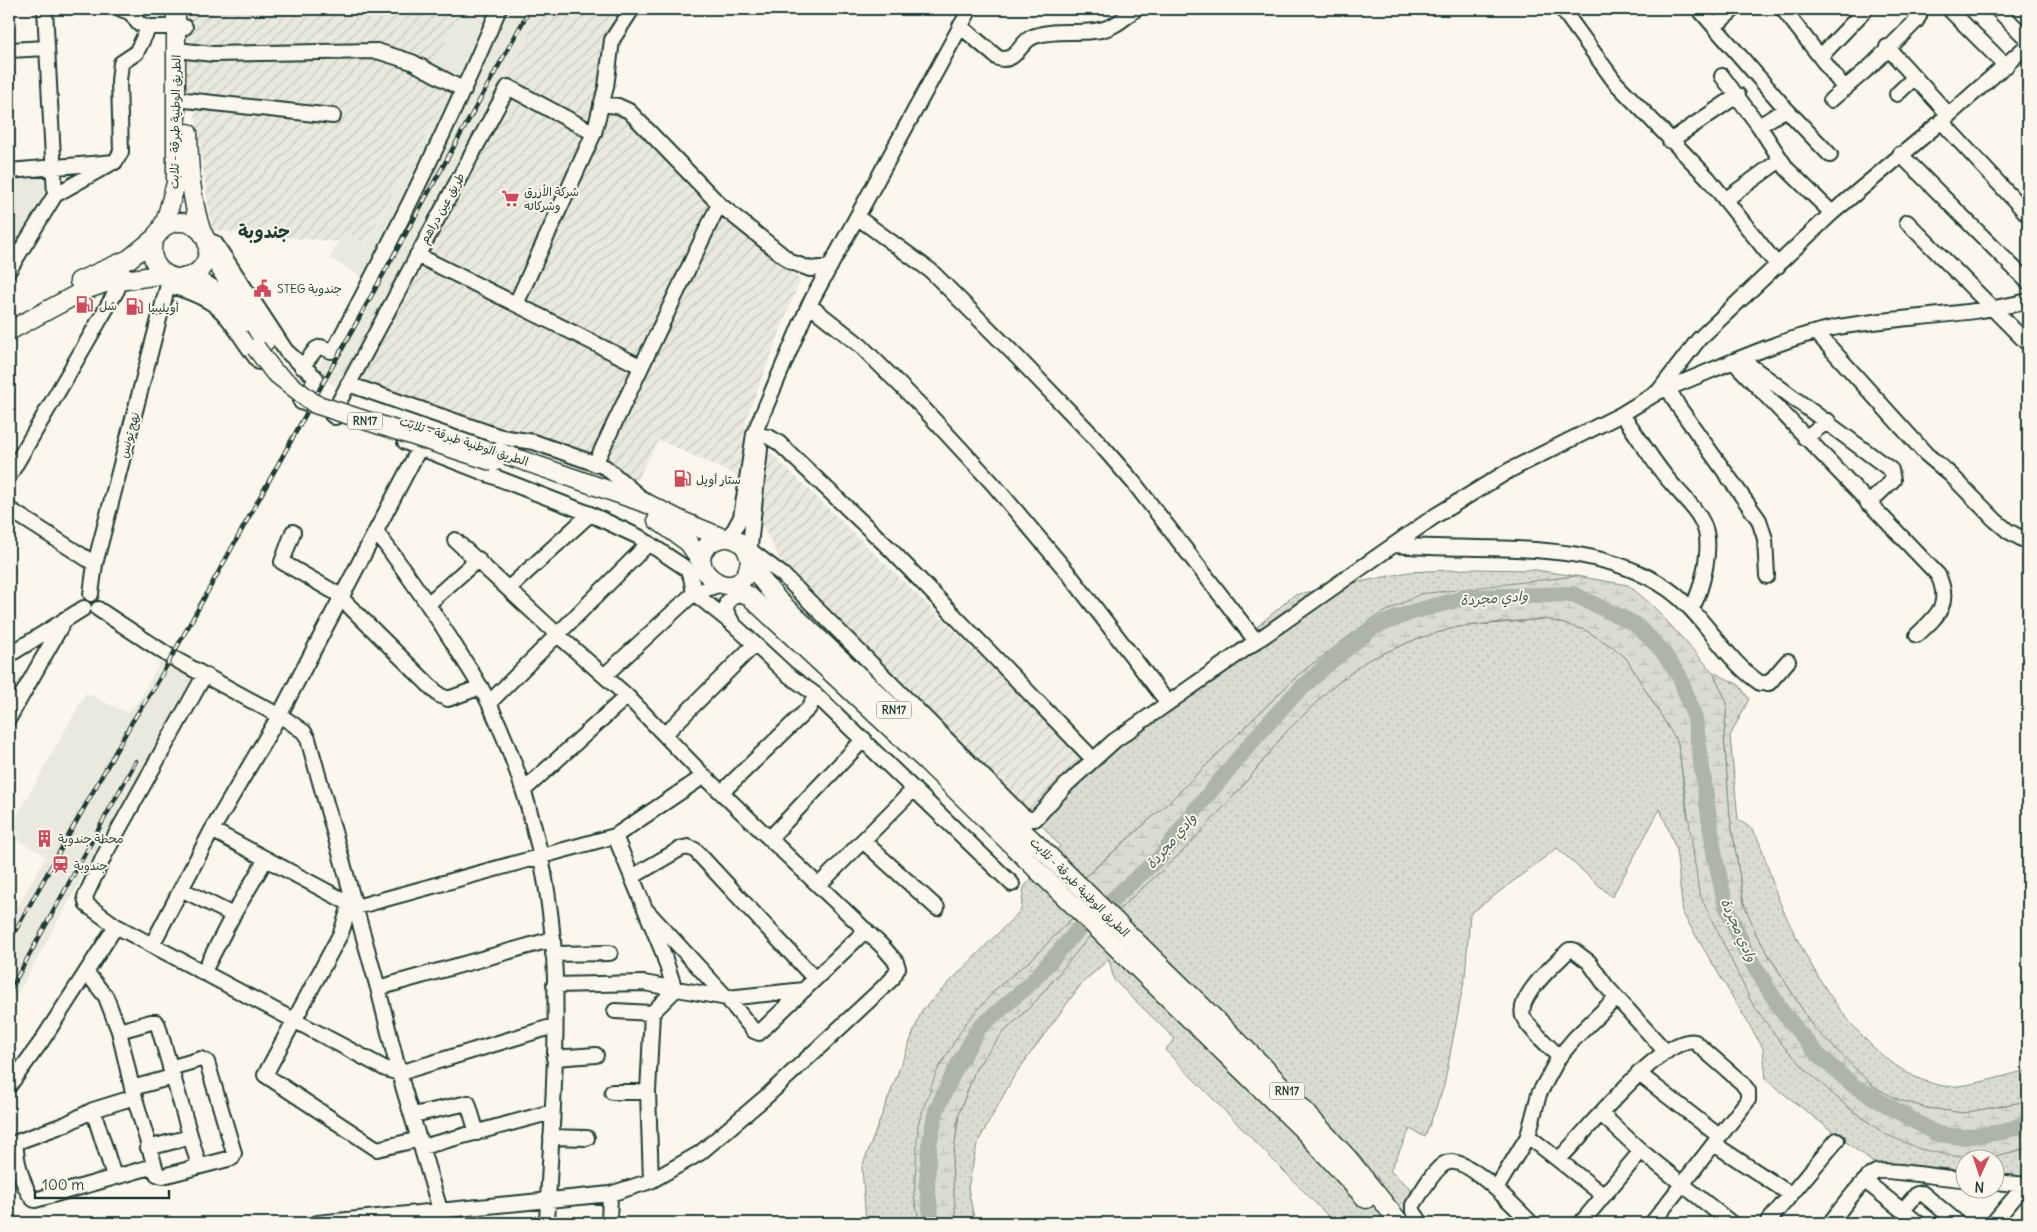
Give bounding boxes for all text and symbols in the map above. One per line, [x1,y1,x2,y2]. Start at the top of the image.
street label: الطريق الوطنية طبرقة - تلابت [166,55,185,189]
street label: طريق عين دراهم [416,170,469,247]
place label: شركة الأزرق وشركائه [524,184,579,214]
supermarket icon: شركة الأزرق وشركائه [500,188,520,208]
district label: جندوبة [238,220,290,243]
public building icon: STEG جندوبة [253,278,273,298]
place label: STEG جندوبة [277,281,342,297]
fuel station icon: شل [75,295,95,315]
fuel station icon: أويليبيا [124,297,144,317]
place label: شل [99,298,117,313]
place label: أويليبيا [148,300,179,316]
street label: نهج تونس [116,410,144,460]
road number: RN17 [348,412,382,430]
street label: الطريق الوطنية طبرقة - تلابت [397,413,530,470]
fuel station icon: ستار أويل [672,469,692,489]
place label: ستار أويل [696,472,741,488]
water label: وادي مجردة [1460,587,1529,611]
road number: RN17 [876,702,912,718]
water label: وادي مجردة [1142,809,1202,874]
building icon: محطة جندوبة [34,828,54,848]
place label: محطة جندوبة [58,831,124,847]
street label: الطريق الوطنية طبرقة - تلابت [1026,834,1133,941]
station icon: جندوبة [50,855,70,875]
place label: جندوبة [74,858,108,874]
water label: وادي مجردة [1715,895,1761,966]
road number: RN17 [1270,1082,1304,1100]
north arrow [1954,1150,2004,1200]
scale bar [35,1167,169,1199]
text: 100 m [42,1175,84,1194]
text: N [1974,1178,1985,1196]

